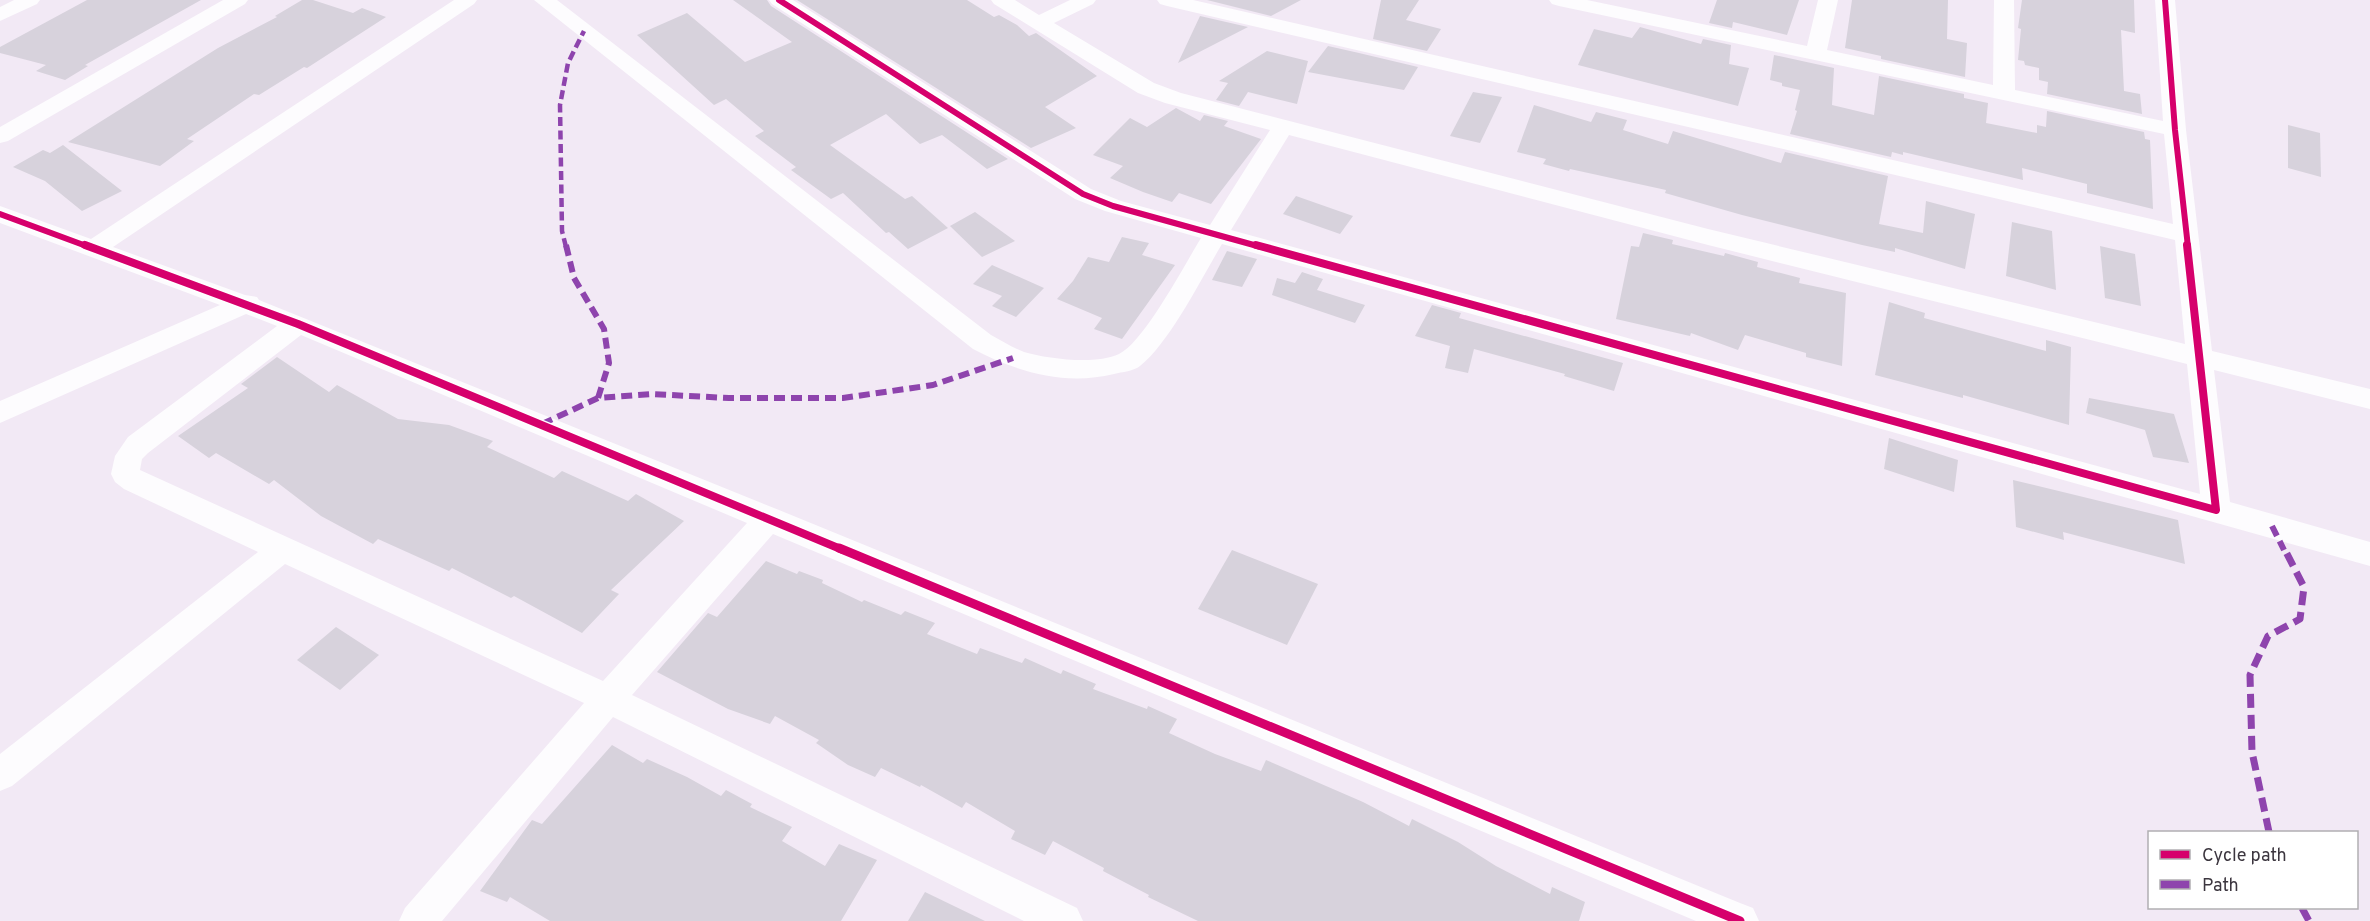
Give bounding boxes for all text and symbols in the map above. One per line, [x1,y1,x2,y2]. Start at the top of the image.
legend [2148,831,2358,909]
text: Cycle path [2202,845,2287,868]
text: Path [2202,875,2239,898]

